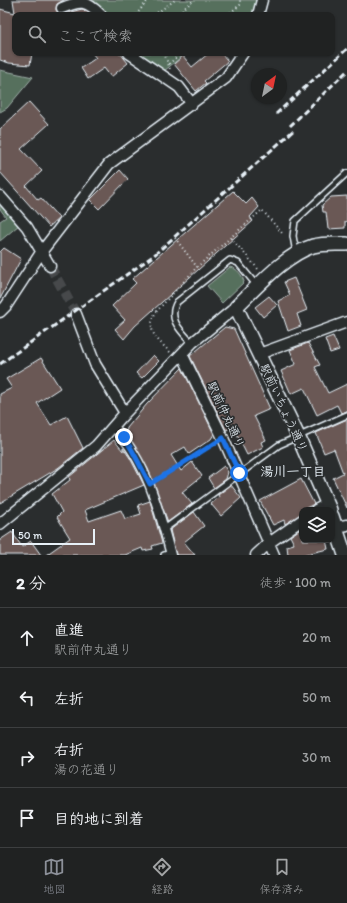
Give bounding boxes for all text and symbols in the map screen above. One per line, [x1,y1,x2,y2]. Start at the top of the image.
search box [12,12,335,56]
icon: search [26,23,48,45]
text: ここで検索 [58,27,133,45]
north arrow [251,68,287,104]
street label: 駅前いちょう通り [257,362,311,454]
street label: 駅前仲丸通り [204,379,248,451]
route end [115,428,133,446]
route start [230,464,248,482]
district label: 湯川一丁目 [260,464,326,479]
map controls [299,507,335,543]
button: layers [299,507,335,543]
scale bar [12,527,95,546]
text: 50 m [18,529,42,542]
text: 2 分 [16,573,46,593]
text: 徒歩 · 100 m [260,575,331,590]
text: 直進 [54,621,84,639]
icon: ahead [16,627,38,649]
text: 20 m [302,630,331,645]
text: 駅前仲丸通り [54,642,132,657]
icon: left [16,687,38,709]
text: 左折 [54,690,84,708]
text: 50 m [302,690,331,705]
text: 右折 [54,741,84,759]
icon: right [16,747,38,769]
text: 30 m [302,750,331,765]
text: 湯の花通り [54,762,119,777]
icon: arrive [16,807,38,829]
text: 目的地に到着 [54,810,144,828]
tab: 地図 [43,856,65,896]
tab: 経路 [151,856,173,896]
tab: 保存済み [260,856,304,896]

